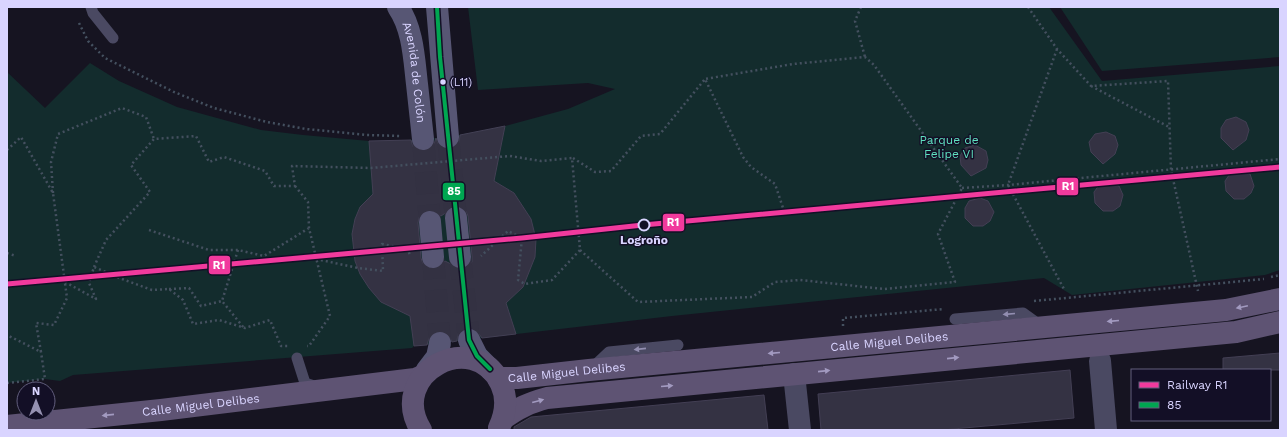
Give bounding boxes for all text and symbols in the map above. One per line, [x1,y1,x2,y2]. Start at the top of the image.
street label: Avenida de Colón [399,20,428,123]
place label: (L11) [450,76,472,89]
marker: (L11) [438,77,448,87]
park label: Parque de Felipe VI [919,133,979,161]
line badge: R1 [1056,177,1079,196]
text: R1 [1062,180,1074,193]
line badge: 85 [442,182,465,201]
text: 85 [447,185,461,198]
line badge: R1 [662,213,685,232]
text: R1 [667,216,679,229]
marker: Logroño [637,218,651,232]
place label: Logroño [620,233,668,247]
line badge: R1 [208,255,231,275]
text: R1 [213,259,225,272]
one-way arrow [1236,305,1248,311]
one-way arrow [1003,311,1015,318]
one-way arrow [1107,318,1119,325]
street label: Calle Miguel Delibes [830,329,949,354]
one-way arrow [634,345,646,352]
one-way arrow [768,349,780,356]
one-way arrow [947,355,959,362]
street label: Calle Miguel Delibes [508,360,626,385]
one-way arrow [818,368,830,374]
legend [1131,369,1271,421]
text: Railway R1 [1167,378,1227,392]
north arrow [16,381,56,421]
one-way arrow [661,383,673,390]
text: N [32,385,40,398]
street label: Calle Miguel Delibes [141,391,260,419]
one-way arrow [532,398,544,404]
text: 85 [1167,398,1181,412]
one-way arrow [102,412,114,419]

